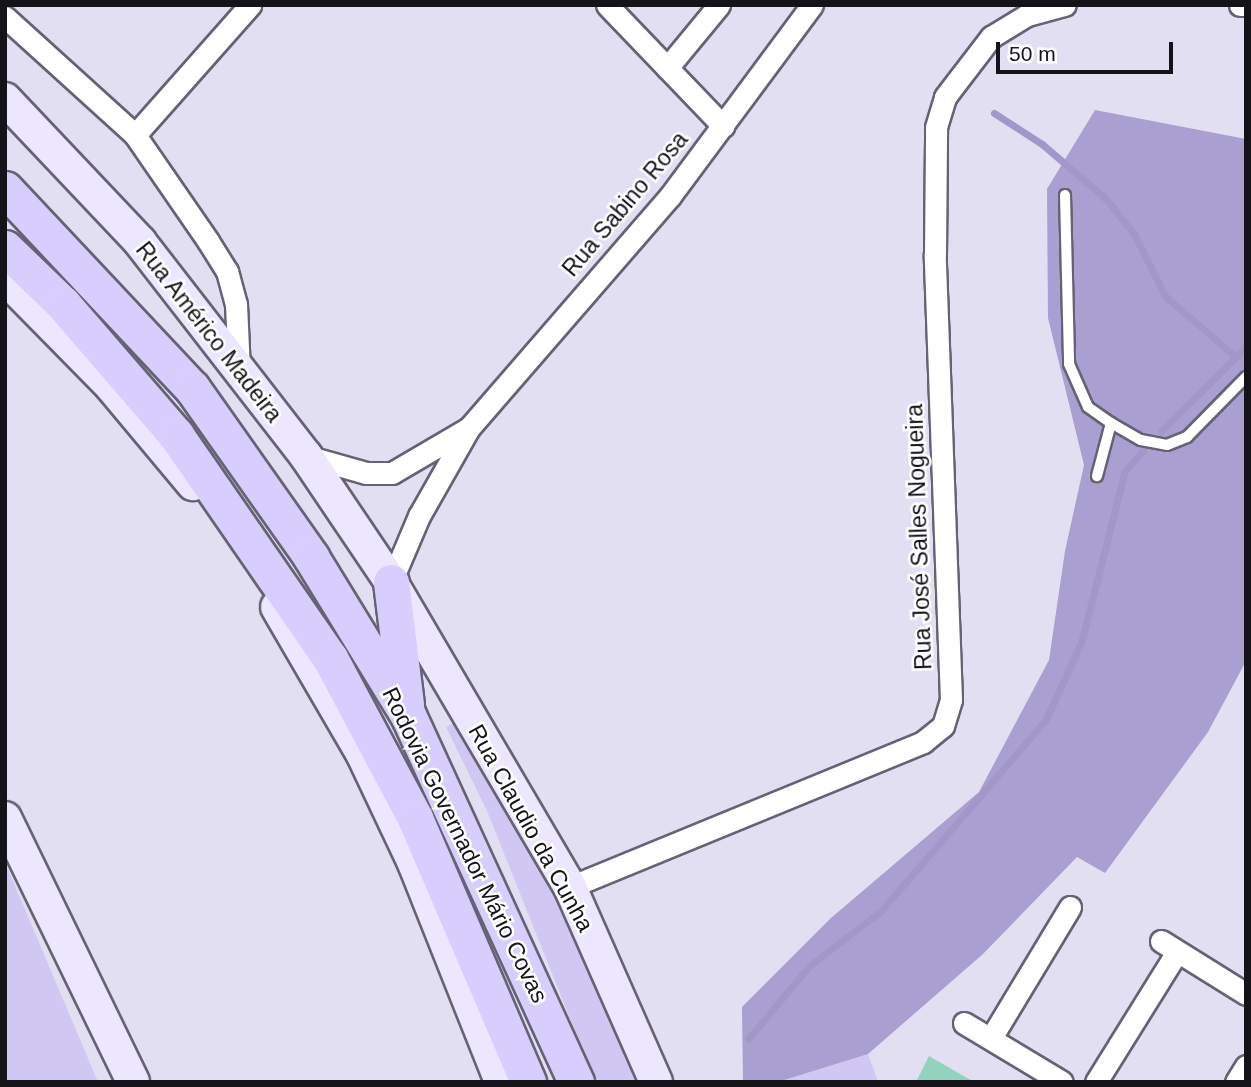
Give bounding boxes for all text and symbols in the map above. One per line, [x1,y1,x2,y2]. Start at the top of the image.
scale bar [999,28,1176,72]
text: 50 m [1009,42,1056,65]
street label: Rua Sabino Rosa [556,126,694,282]
street label: Rua Américo Madeira [130,236,288,428]
street label: Rua José Salles Nogueira [901,404,937,670]
street label: Rodovia Governador Mário Covas [376,683,554,1007]
street label: Rua Claudio da Cunha [463,720,599,936]

